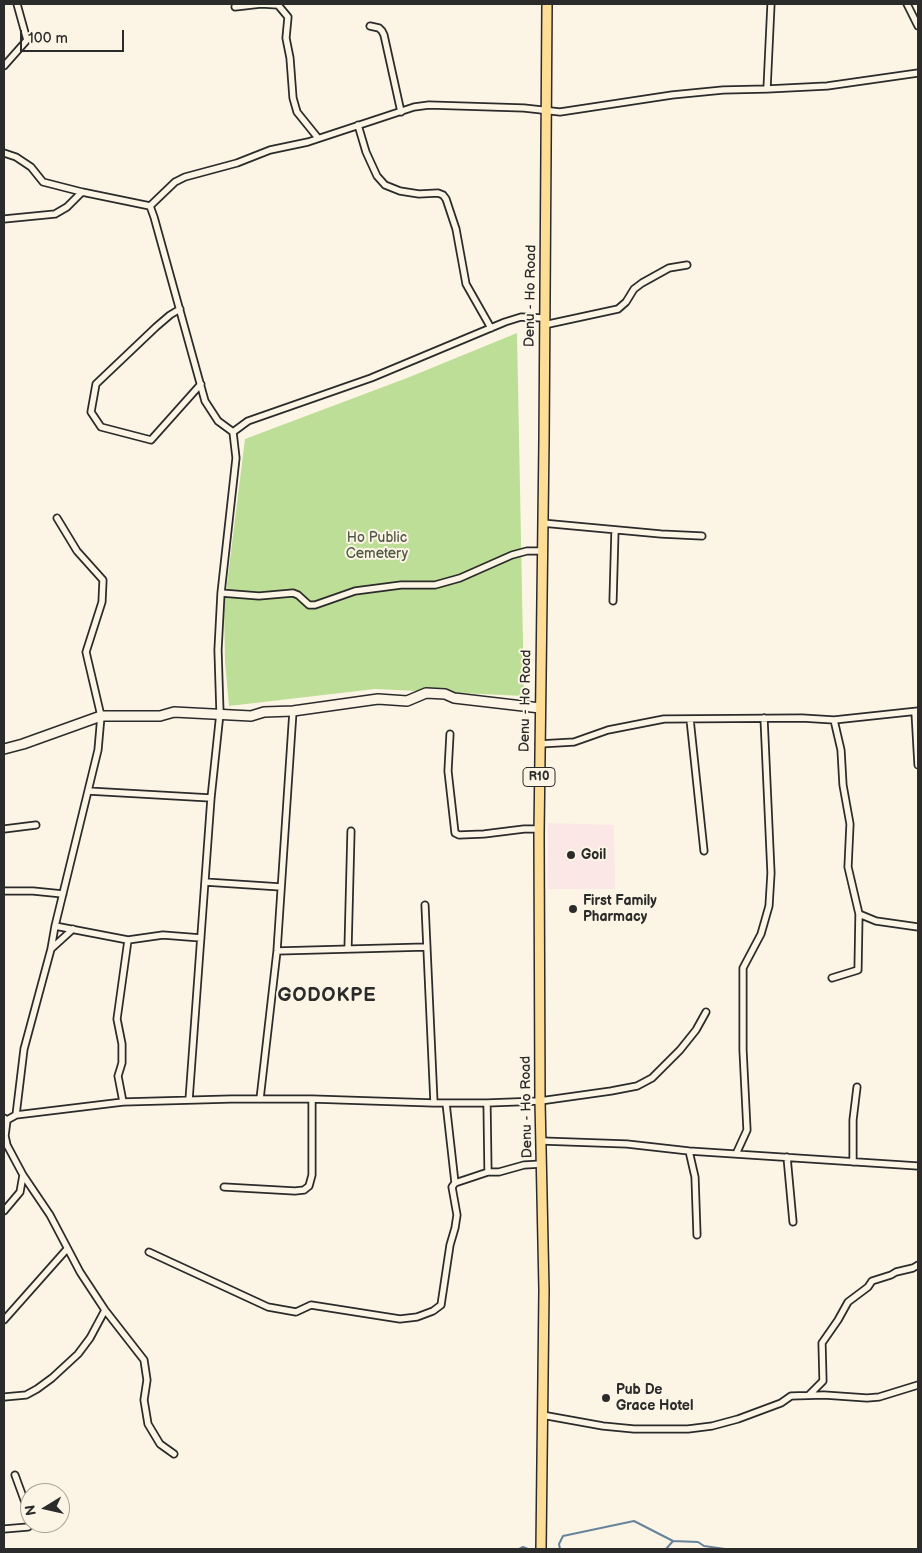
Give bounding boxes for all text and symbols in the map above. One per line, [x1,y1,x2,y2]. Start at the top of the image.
scale bar [22,20,126,52]
text: 100 m [28,29,68,48]
street label: Denu - Ho Road [522,245,540,347]
park label: Ho Public Cemetery [346,530,408,562]
street label: Denu - Ho Road [517,650,535,752]
road number: R10 [523,768,555,786]
place label: Goil [581,847,606,863]
marker: Goil [565,849,577,861]
place label: First Family Pharmacy [583,893,657,926]
marker: First Family Pharmacy [567,903,579,915]
district label: GODOKPE [277,985,377,1007]
street label: Denu - Ho Road [518,1056,536,1158]
place label: Pub De Grace Hotel [616,1382,693,1414]
marker: Pub De Grace Hotel [600,1392,612,1404]
north arrow [20,1483,70,1533]
text: N [21,1504,40,1517]

